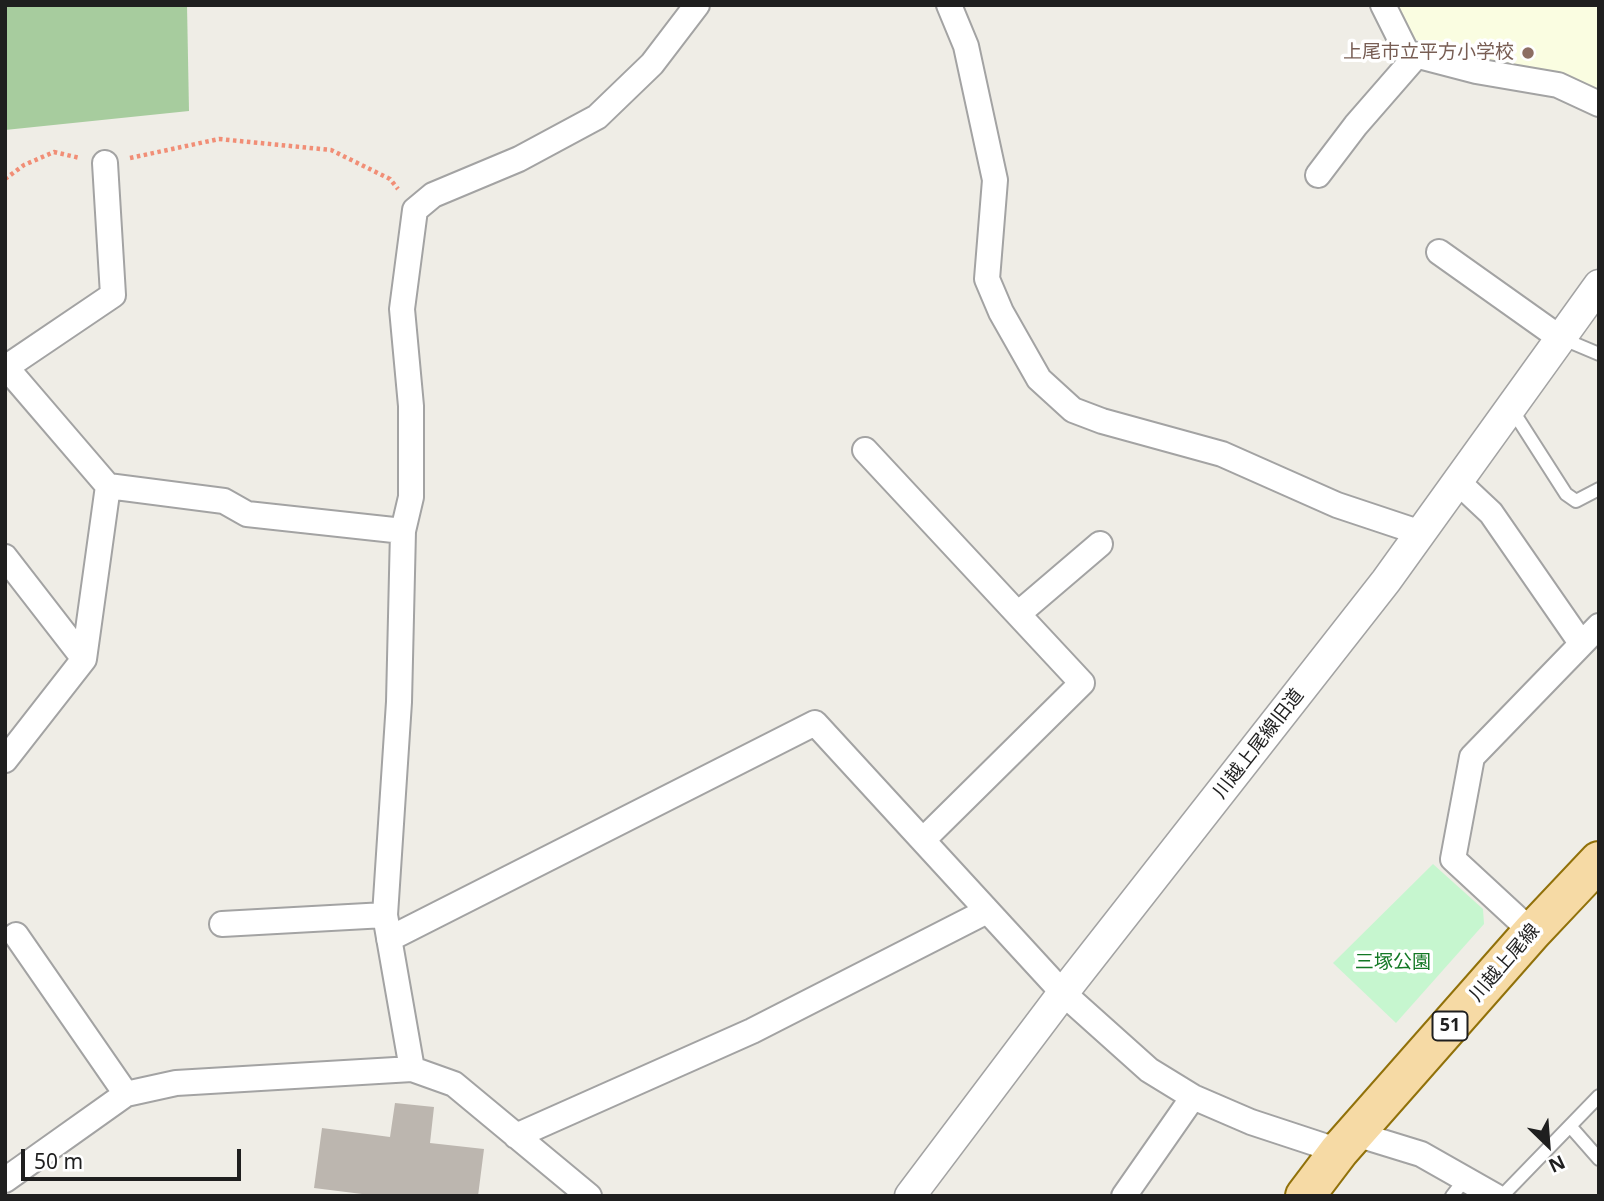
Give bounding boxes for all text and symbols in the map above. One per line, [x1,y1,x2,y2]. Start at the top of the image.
place label: 上尾市立平方小学校 [1343,42,1514,64]
marker: 上尾市立平方小学校 [1520,45,1536,61]
street label: 川越上尾線旧道 [1209,685,1309,803]
street label: 川越上尾線 [1465,920,1545,1006]
park label: 三塚公園 [1355,952,1431,974]
road number: 51 [1432,1012,1468,1041]
north arrow [1513,1110,1583,1180]
scale bar [24,1134,245,1178]
text: 50 m [34,1147,83,1175]
text: N [1544,1149,1569,1179]

